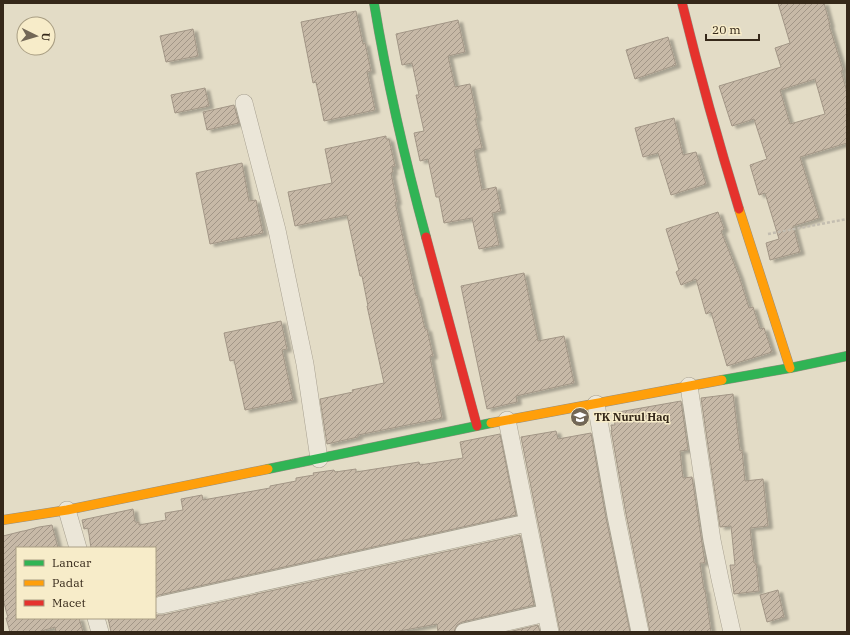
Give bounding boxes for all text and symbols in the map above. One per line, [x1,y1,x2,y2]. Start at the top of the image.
north arrow [16,16,56,56]
scale bar [706,16,759,42]
text: 20 m [712,22,741,37]
text: U [39,32,53,42]
school or university icon: TK Nurul Haq [569,406,591,428]
place label: TK Nurul Haq [594,410,670,424]
legend [16,547,156,619]
text: Lancar [52,555,92,570]
text: Padat [52,575,84,590]
text: Macet [52,595,86,610]

